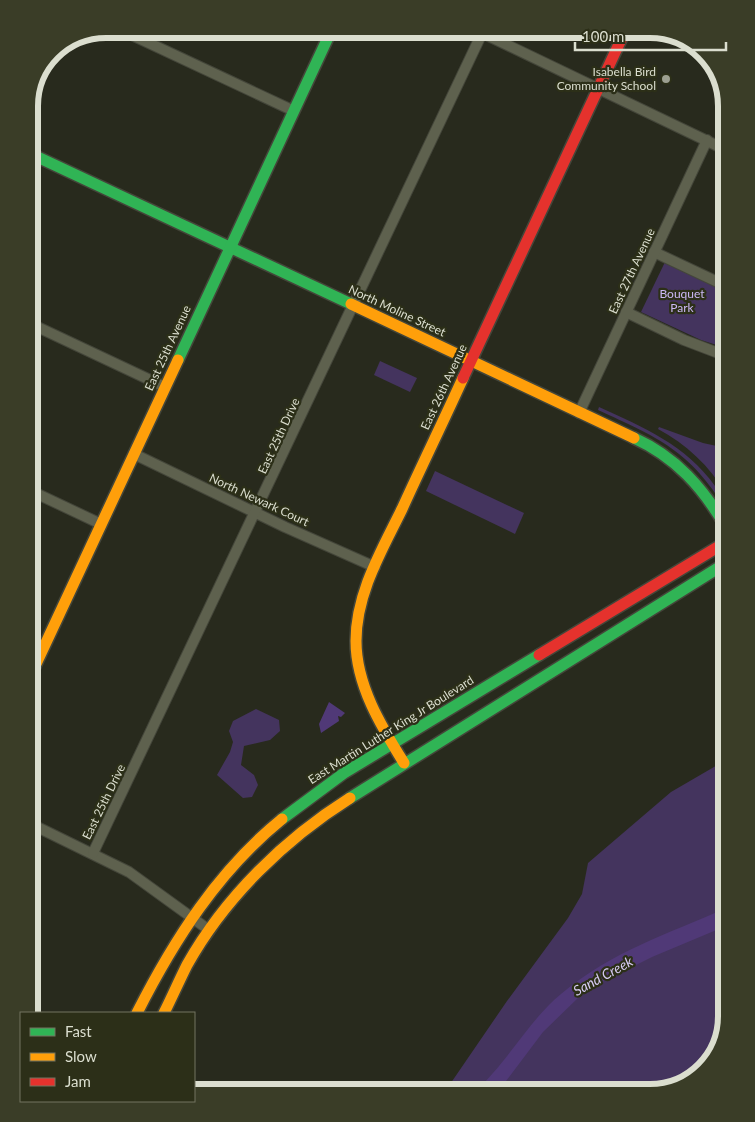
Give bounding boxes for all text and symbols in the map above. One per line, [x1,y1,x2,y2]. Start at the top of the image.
scale bar [575,20,726,52]
text: 100 m [582,27,624,45]
place label: Isabella Bird Community School [557,64,656,93]
marker: Isabella Bird Community School [660,73,672,85]
street label: East 27th Avenue [605,226,658,316]
street label: North Moline Street [346,281,449,340]
park label: Bouquet Park [659,286,705,315]
street label: East 25th Avenue [141,303,194,393]
street label: East 26th Avenue [417,342,470,432]
street label: East 25th Drive [254,395,303,476]
street label: North Newark Court [207,470,312,530]
street label: East Martin Luther King Jr Boulevard [305,672,476,787]
street label: East 25th Drive [79,762,128,842]
water label: Sand Creek [570,952,636,999]
legend [20,1012,195,1102]
text: Fast [65,1022,92,1040]
text: Slow [65,1047,97,1065]
text: Jam [65,1072,91,1090]

